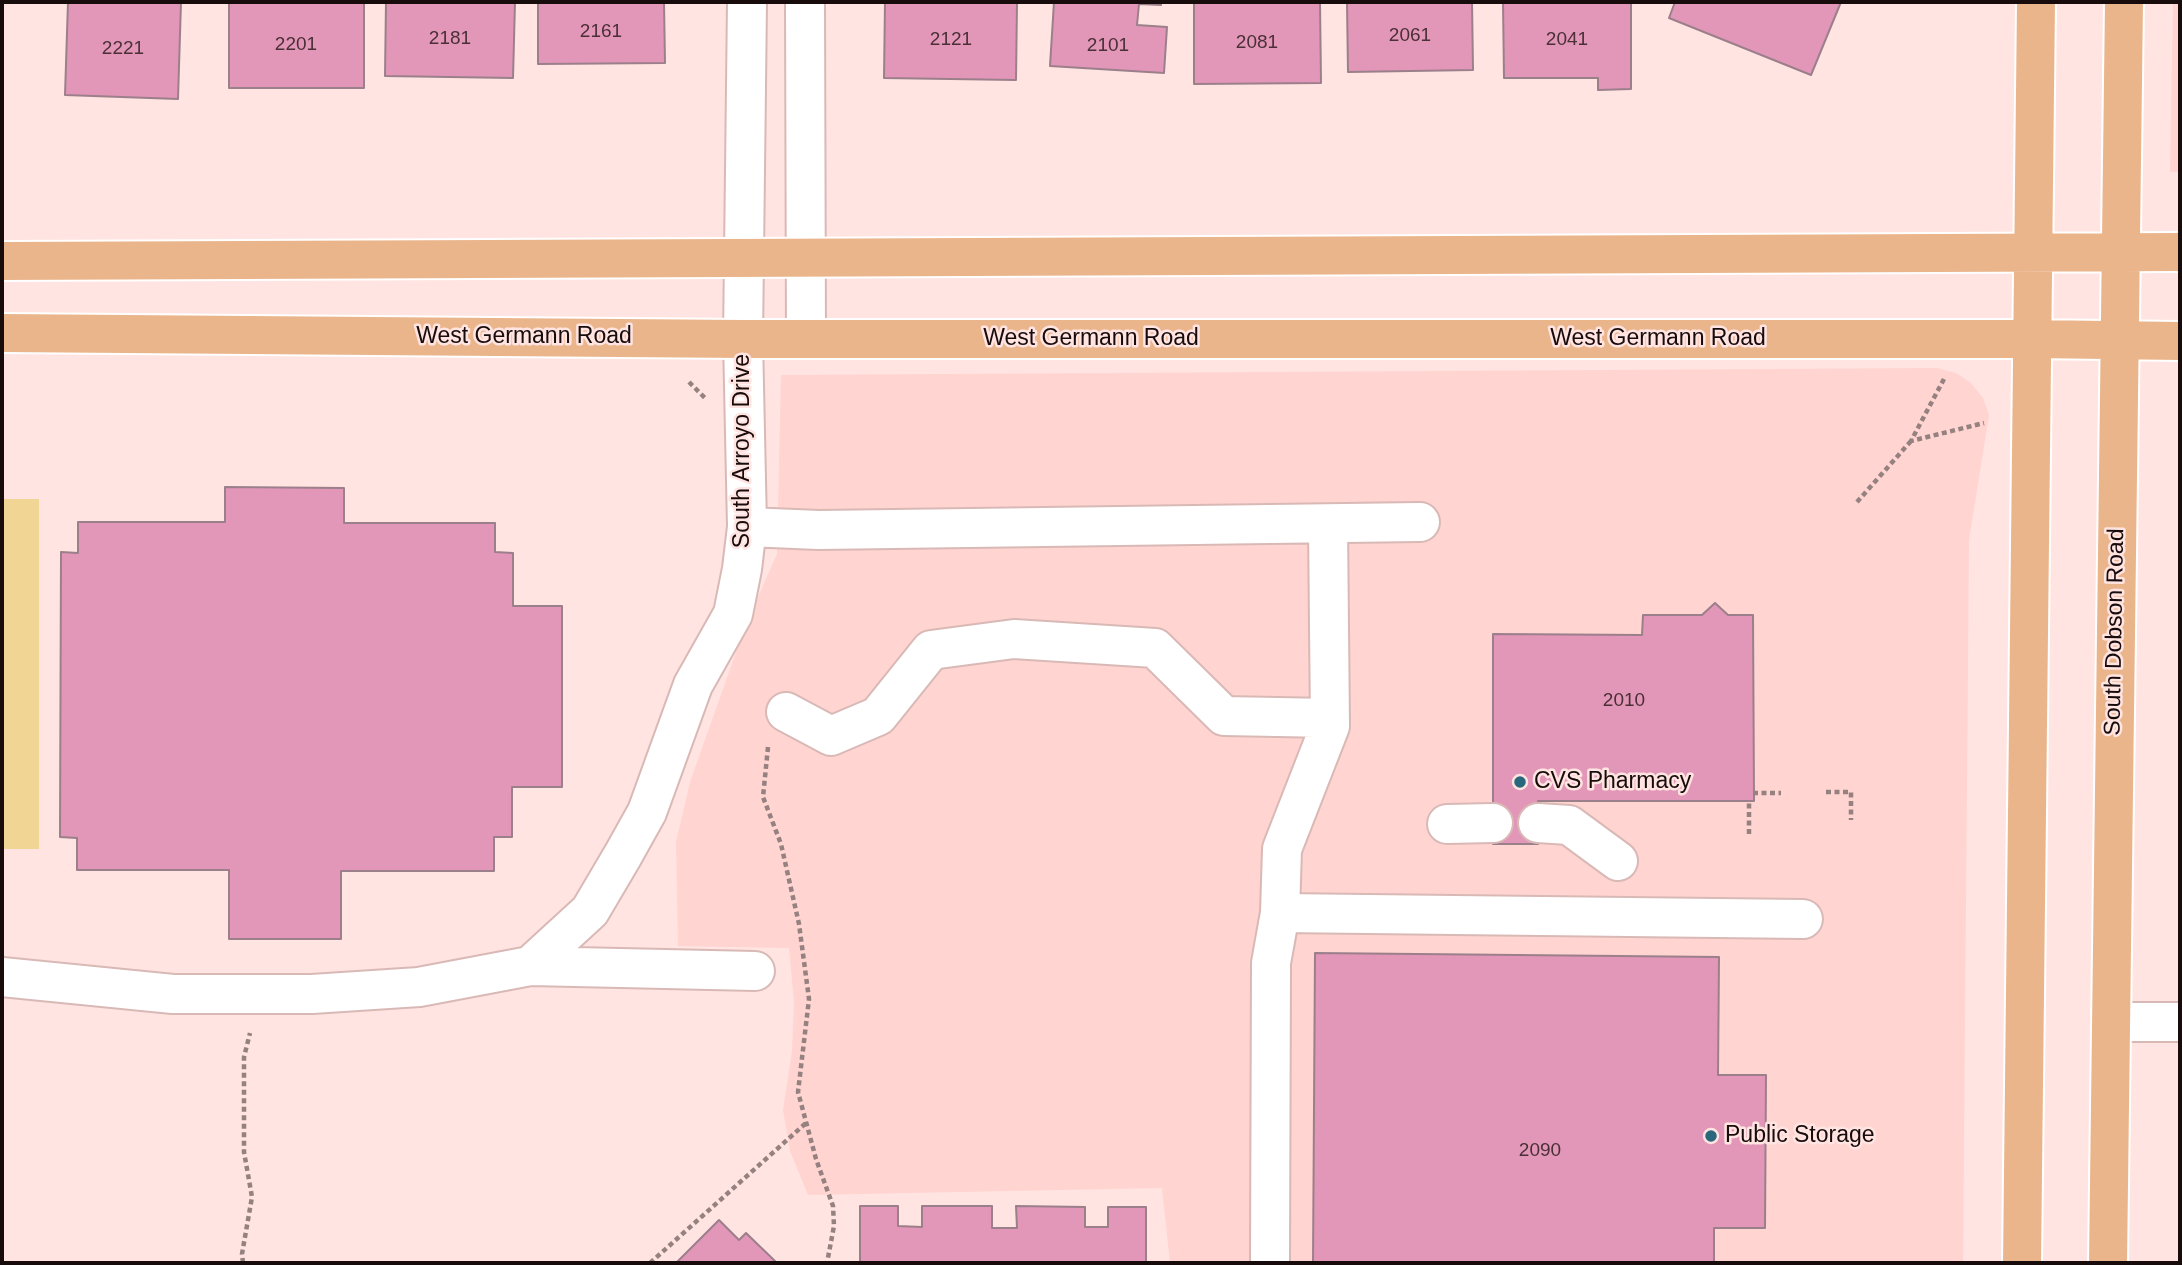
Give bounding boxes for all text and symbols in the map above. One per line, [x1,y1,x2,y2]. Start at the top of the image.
house number: 2161 [580,21,622,43]
house number: 2061 [1389,25,1431,47]
house number: 2181 [429,28,471,50]
house number: 2121 [930,29,972,51]
house number: 2041 [1546,29,1588,51]
house number: 2081 [1236,32,1278,54]
house number: 2201 [275,34,317,56]
house number: 2101 [1087,35,1129,57]
house number: 2221 [102,38,144,60]
street label: West Germann Road [416,323,632,351]
street label: West Germann Road [983,325,1199,353]
street label: West Germann Road [1550,325,1766,353]
street label: South Arroyo Drive [729,354,757,548]
street label: South Dobson Road [2099,528,2131,736]
house number: 2010 [1603,690,1645,712]
place label: CVS Pharmacy [1534,768,1691,796]
marker: CVS Pharmacy [1512,774,1528,790]
place label: Public Storage [1725,1122,1875,1150]
marker: Public Storage [1703,1128,1719,1144]
house number: 2090 [1519,1140,1561,1162]

